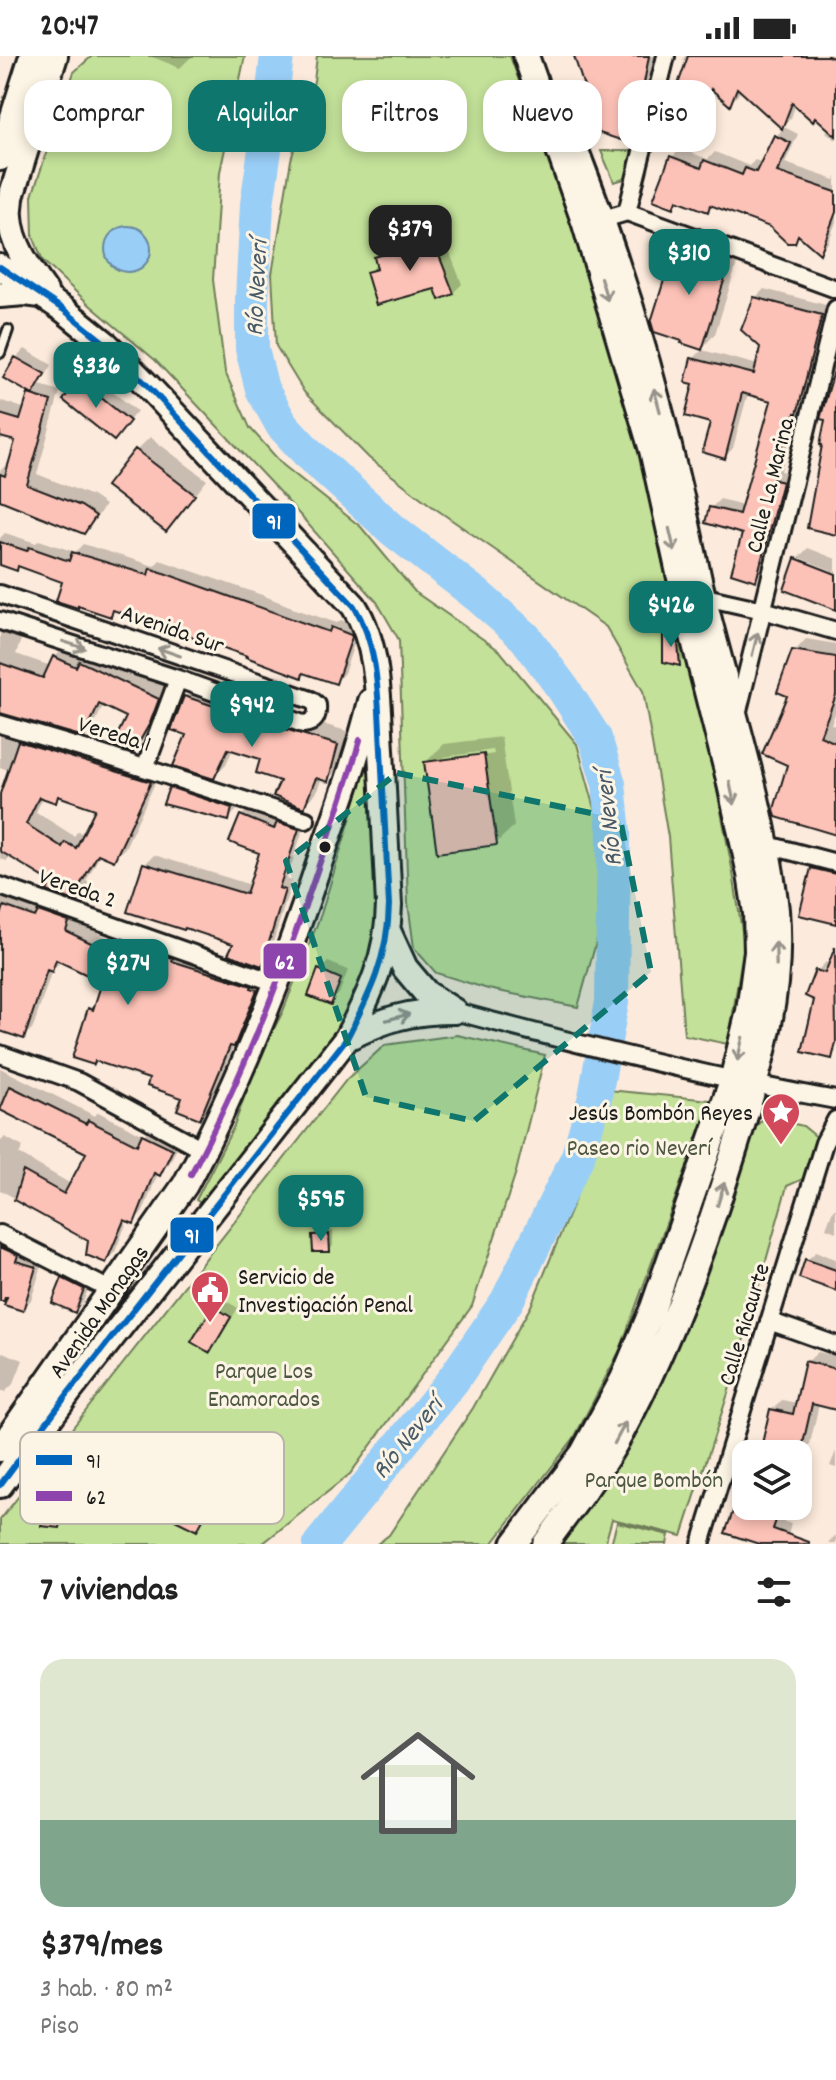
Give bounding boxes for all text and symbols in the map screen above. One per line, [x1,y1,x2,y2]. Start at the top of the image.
text: 20:47 [40,7,98,50]
chip: Comprar [24,80,172,152]
chip: Alquilar [188,80,326,152]
chip: Filtros [342,80,467,152]
chip: Nuevo [483,80,602,152]
chip: Piso [618,80,716,152]
pin: $379 [363,205,457,273]
text: $379 [387,212,433,249]
pin: $310 [642,229,736,297]
water label: Río Neverí [238,233,280,337]
text: $310 [667,236,711,273]
one-way arrow [597,276,612,302]
pin: $336 [49,342,143,410]
text: $336 [71,349,121,386]
one-way arrow [648,388,663,414]
street label: Calle La Marina [739,414,805,557]
line badge: 91 [251,502,297,540]
text: 91 [267,509,281,540]
one-way arrow [665,527,680,552]
pin: $426 [624,581,718,649]
text: $426 [647,588,695,625]
street label: Avenida Sur [116,597,228,664]
one-way arrow [748,632,763,658]
one-way arrow [61,639,86,653]
one-way arrow [157,644,182,658]
pin: $942 [205,681,299,749]
text: $942 [228,688,276,725]
street label: Vereda 1 [73,709,155,763]
water label: Río Neverí [586,763,634,868]
one-way arrow [725,780,740,805]
unlabelled marker [317,839,333,855]
street label: Vereda 2 [34,861,120,919]
pin: $274 [81,939,175,1007]
one-way arrow [769,941,784,968]
line badge: 62 [262,942,308,980]
text: $274 [105,946,151,983]
text: 62 [275,949,295,980]
one-way arrow [385,1009,411,1024]
one-way arrow [732,1036,747,1061]
place icon: Jesús Bombón Reyes [760,1091,802,1146]
place label: Jesús Bombón Reyes [569,1098,753,1132]
park label: Paseo rio Neverí [567,1133,713,1167]
pin: $595 [274,1175,368,1243]
one-way arrow [714,1181,729,1207]
text: $595 [296,1182,346,1219]
line badge: 91 [169,1216,215,1254]
text: 91 [185,1223,199,1254]
street label: Avenida Monagas [42,1239,159,1386]
street label: Calle Ricaurte [711,1260,781,1390]
place label: Servicio de Investigación Penal [238,1262,413,1324]
public building icon: Servicio de Investigación Penal [189,1269,231,1324]
park label: Parque Los Enamorados [208,1356,320,1418]
water label: Río Neverí [364,1385,457,1488]
one-way arrow [612,1422,628,1445]
legend [20,1432,284,1524]
map controls [732,1440,812,1520]
button: layers [732,1440,812,1520]
text: 91 [86,1448,101,1479]
park label: Parque Bombón [585,1465,723,1499]
text: 62 [86,1484,106,1515]
text: 7 viviendas [40,1568,178,1617]
icon: filters [752,1570,796,1614]
icon: home [346,1711,490,1855]
text: $379/mes [40,1923,163,1972]
text: 3 hab. · 80 m² [40,1972,173,2009]
text: Piso [40,2009,79,2046]

